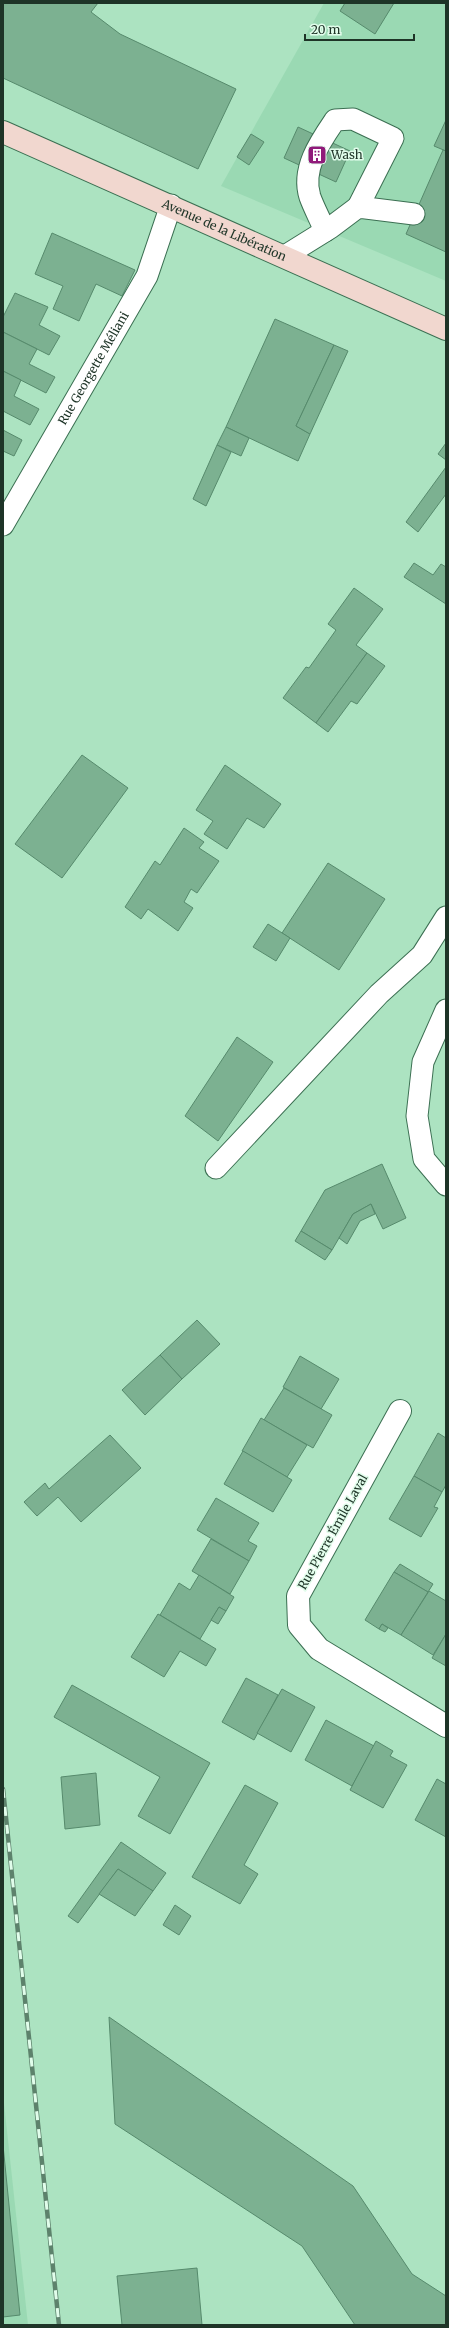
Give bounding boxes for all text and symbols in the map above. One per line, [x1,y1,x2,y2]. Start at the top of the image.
scale bar [305,16,414,42]
text: 20 m [311,22,340,37]
building icon: Wash [306,144,328,166]
place label: Wash [330,147,363,162]
street label: Avenue de la Libération [159,195,289,264]
street label: Rue Georgette Méliani [55,309,132,427]
street label: Rue Pierre Émile Laval [295,1471,371,1592]

